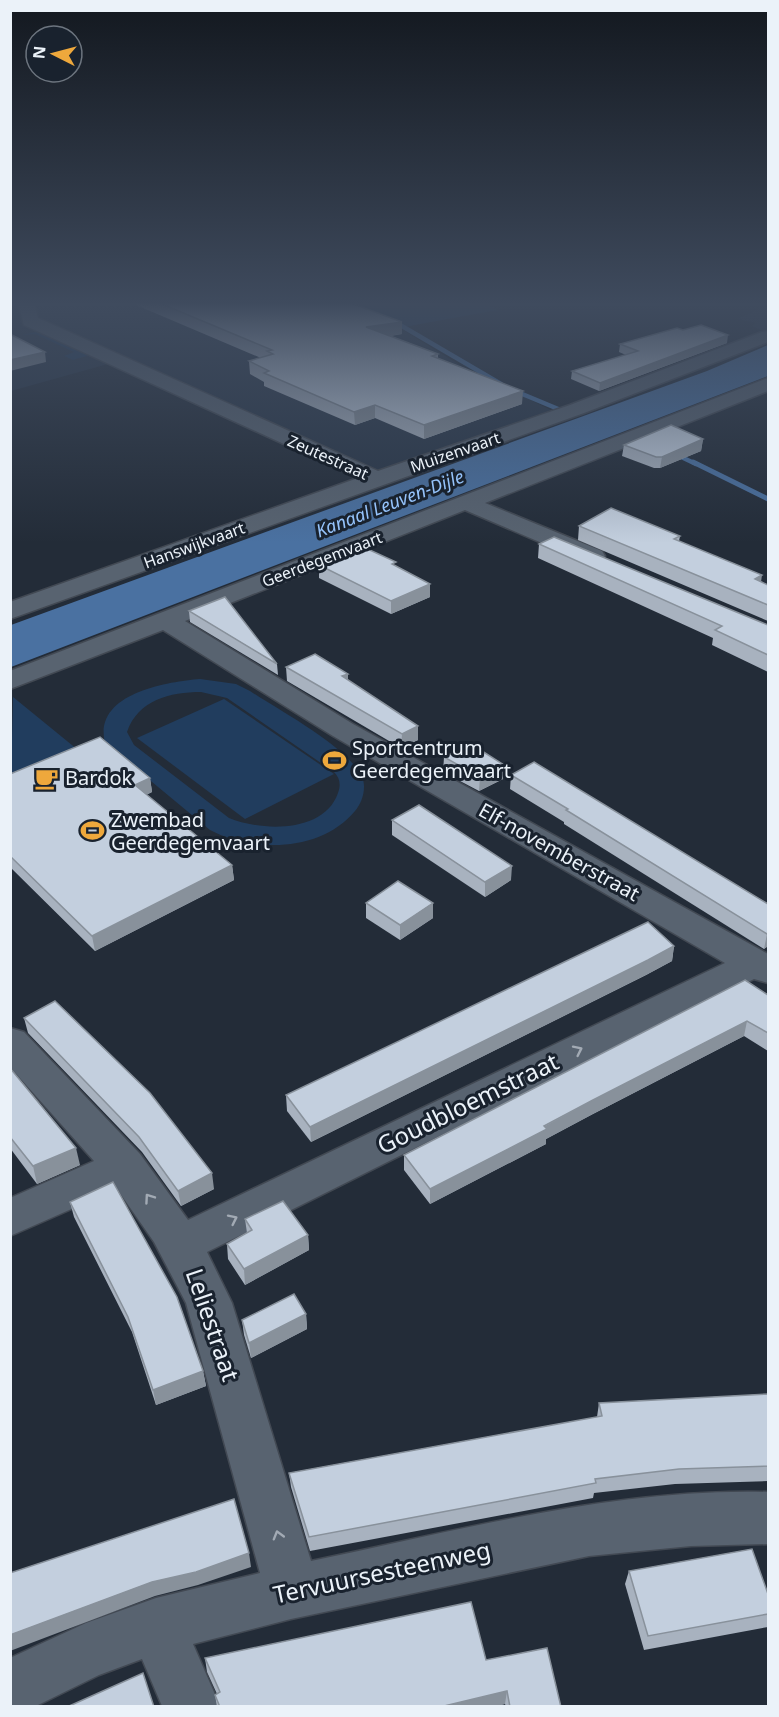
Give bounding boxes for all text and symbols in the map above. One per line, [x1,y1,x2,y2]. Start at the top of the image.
north arrow [24,24,84,84]
text: N [27,45,51,60]
street label: Muizenvaart [407,426,503,478]
street label: Zeutestraat [284,429,372,485]
water label: Kanaal Leuven-Dijle [312,464,467,542]
street label: Hanswijkvaart [140,516,248,574]
street label: Geerdegemvaart [259,526,385,592]
place label: Sportcentrum Geerdegemvaart [352,734,511,784]
sports icon: Sportcentrum Geerdegemvaart [321,747,347,773]
place label: Bardok [65,764,132,791]
cafe icon: Bardok [34,765,60,791]
street label: Elf-novemberstraat [474,796,644,907]
place label: Zwembad Geerdegemvaart [111,806,270,856]
sports icon: Zwembad Geerdegemvaart [80,818,106,844]
street label: Goudbloemstraat [371,1044,564,1161]
one-way arrow [572,1045,583,1057]
one-way arrow [146,1194,157,1205]
one-way arrow [227,1214,238,1226]
street label: Leliestraat [179,1264,248,1386]
one-way arrow [273,1530,285,1541]
street label: Tervuursesteenweg [270,1532,493,1611]

